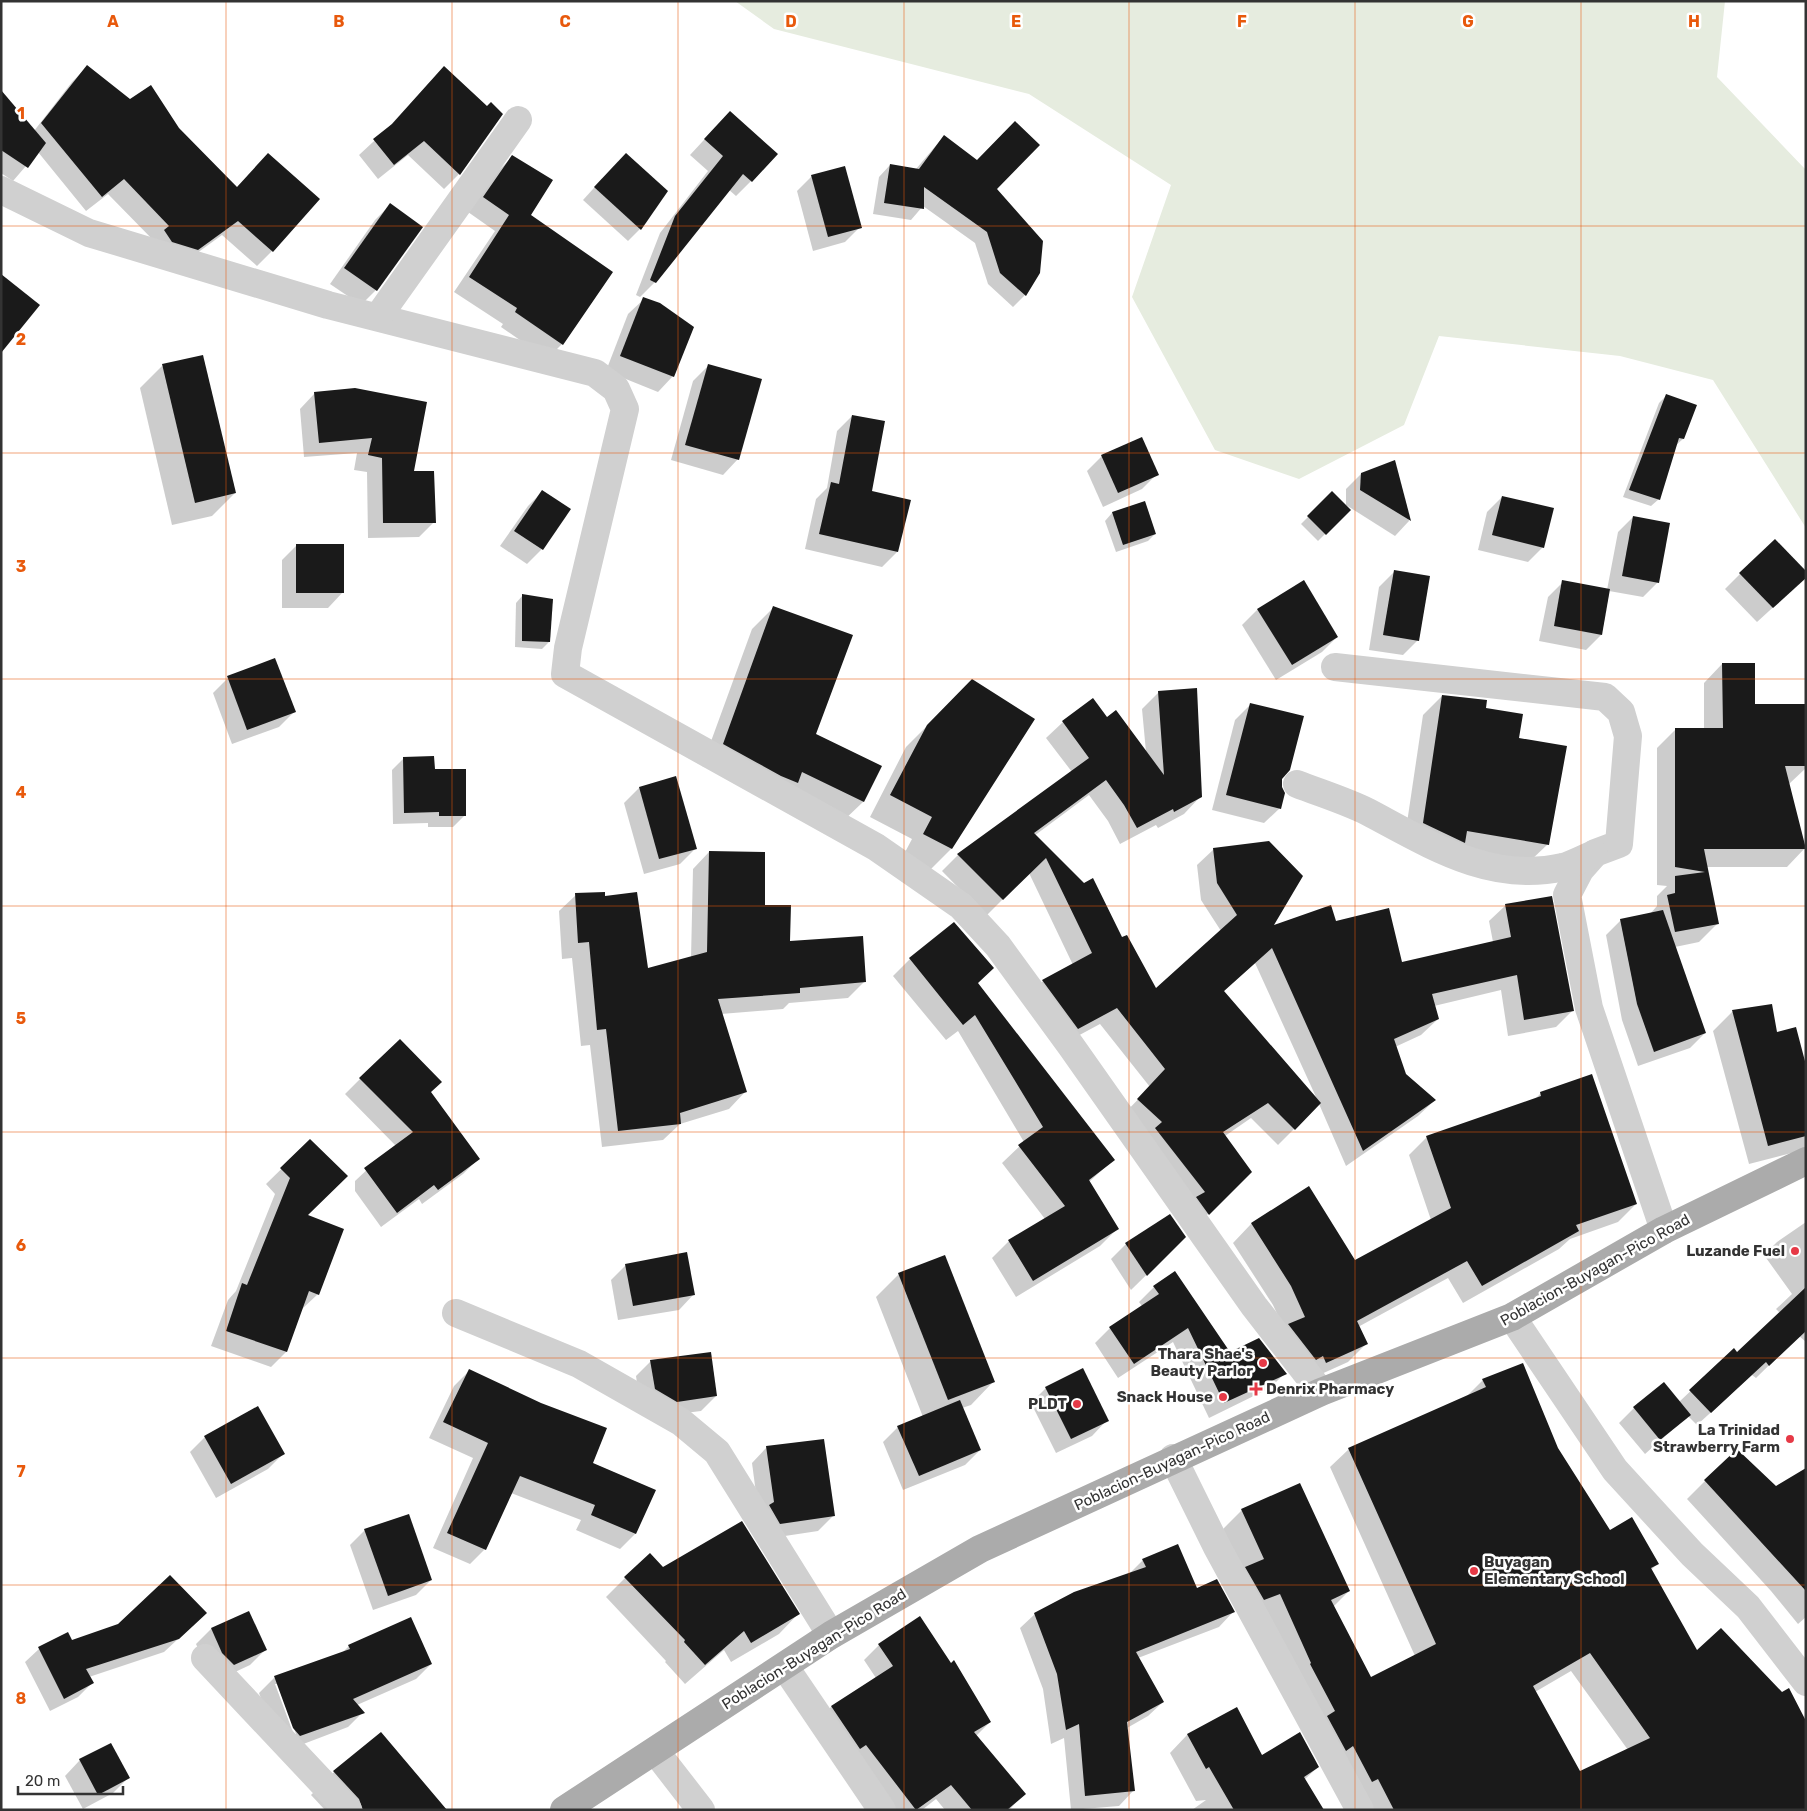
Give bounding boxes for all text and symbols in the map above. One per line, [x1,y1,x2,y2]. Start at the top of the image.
text: A [107,12,119,31]
text: B [333,12,345,31]
text: C [559,12,571,31]
text: D [785,12,797,31]
text: E [1011,12,1021,31]
text: F [1237,12,1247,31]
text: G [1462,12,1474,31]
text: H [1688,12,1700,31]
text: 1 [17,104,25,123]
text: 2 [16,330,26,349]
text: 3 [16,557,26,576]
text: 4 [16,783,27,802]
text: 5 [16,1009,26,1028]
street label: Poblacion-Buyagan-Pico Road [1497,1210,1693,1330]
text: 6 [16,1236,26,1255]
place label: Luzande Fuel [1686,1242,1785,1260]
marker: Luzande Fuel [1789,1245,1801,1257]
place label: Thara Shae's Beauty Parlor [1150,1345,1253,1380]
marker: Thara Shae's Beauty Parlor [1257,1357,1269,1369]
place label: Denrix Pharmacy [1266,1380,1394,1398]
marker: Denrix Pharmacy [1250,1383,1262,1395]
place label: Snack House [1117,1388,1213,1406]
marker: Snack House [1217,1391,1229,1403]
place label: PLDT [1028,1395,1068,1413]
marker: PLDT [1071,1398,1083,1410]
street label: Poblacion-Buyagan-Pico Road [1071,1408,1273,1514]
place label: La Trinidad Strawberry Farm [1653,1421,1780,1456]
marker: La Trinidad Strawberry Farm [1784,1433,1796,1445]
text: 7 [16,1462,26,1481]
place label: Buyagan Elementary School [1484,1553,1625,1588]
marker: Buyagan Elementary School [1468,1565,1480,1577]
street label: Poblacion-Buyagan-Pico Road [719,1585,909,1713]
text: 8 [16,1689,27,1708]
scale bar [18,1764,122,1796]
text: 20 m [25,1772,60,1790]

